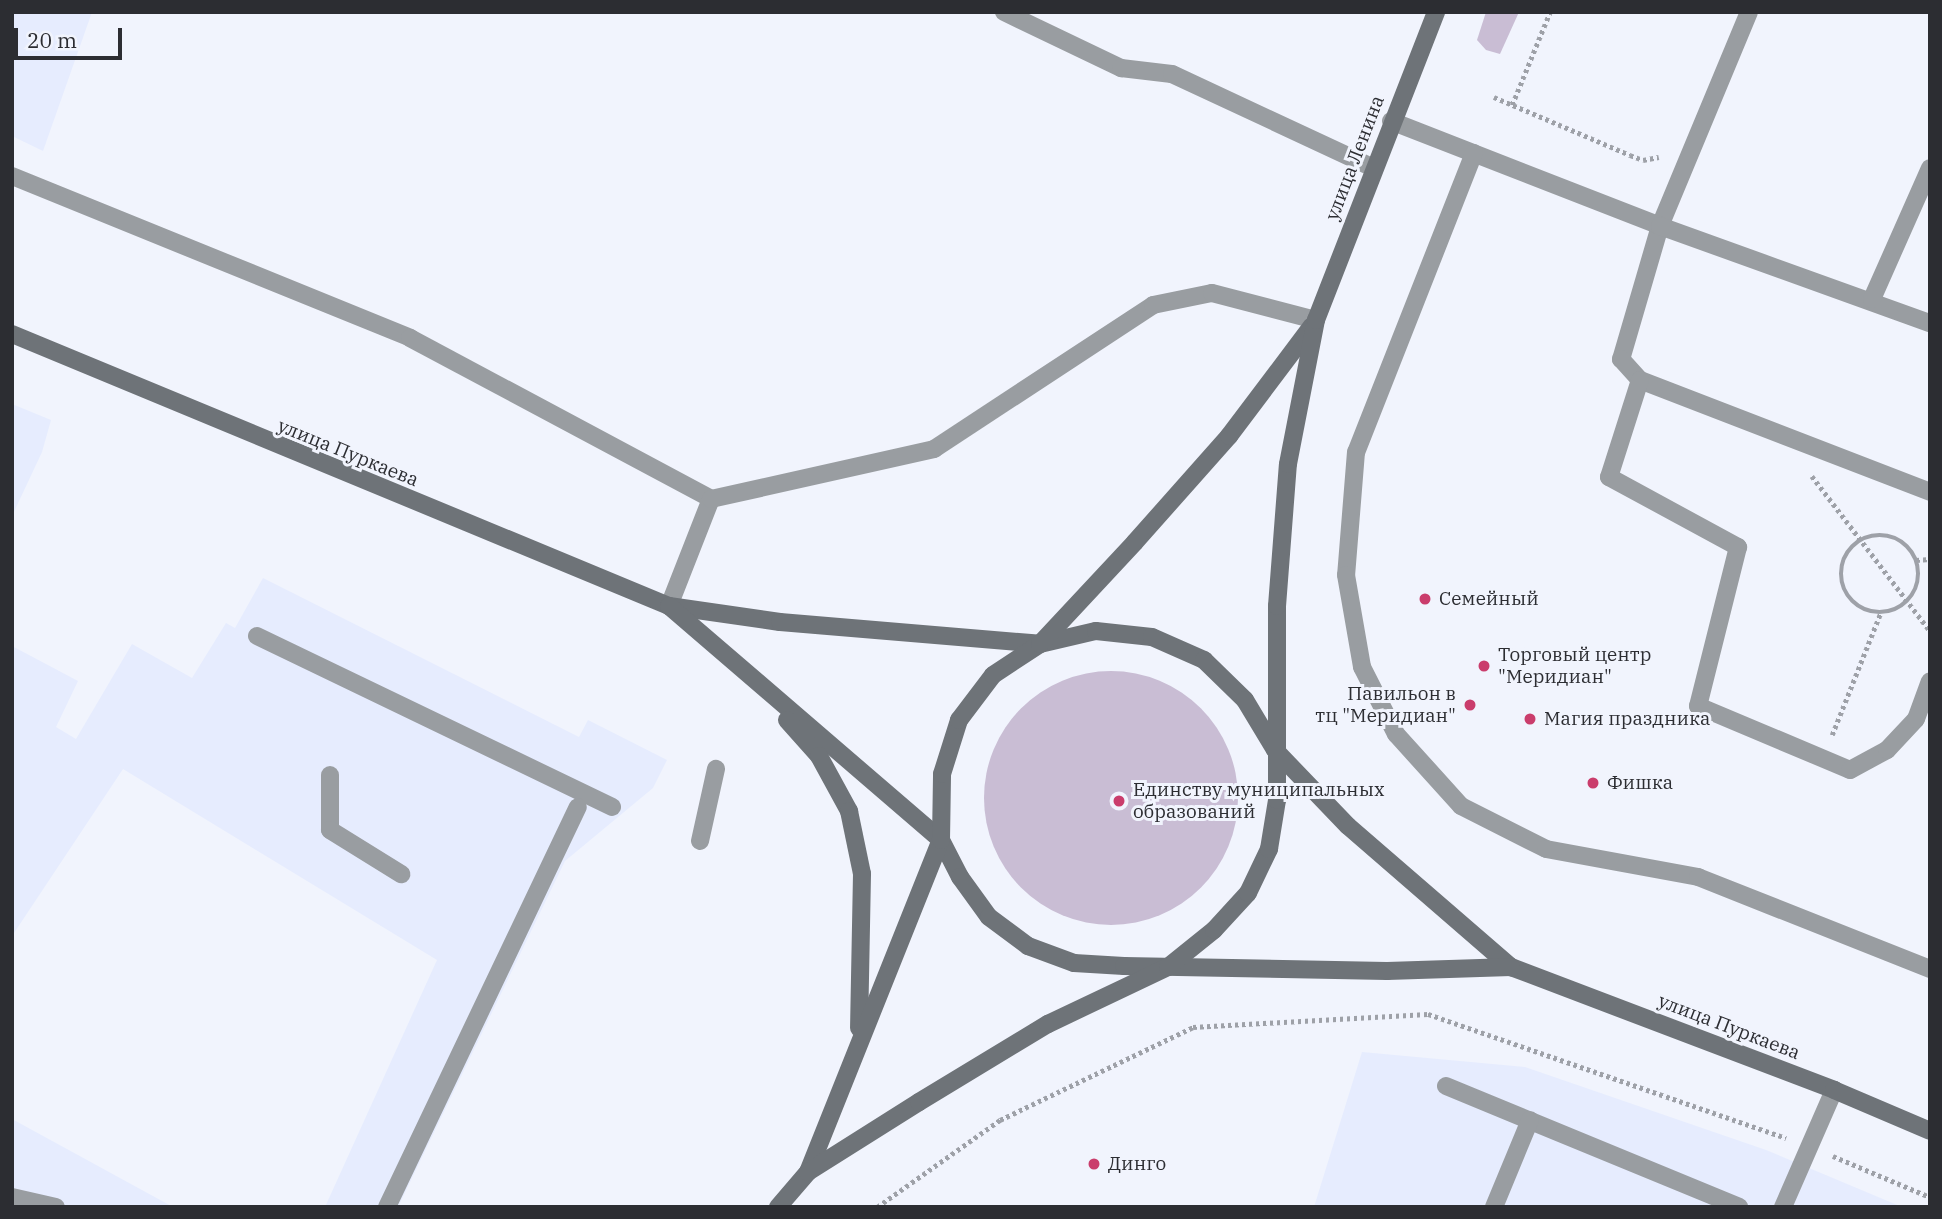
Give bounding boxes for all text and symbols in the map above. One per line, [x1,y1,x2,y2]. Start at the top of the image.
scale bar [18,14,126,58]
text: 20 m [27,26,77,54]
street label: улица Ленина [1321,92,1389,224]
street label: улица Пуркаева [274,414,422,492]
place label: Семейный [1439,588,1539,610]
marker: Семейный [1417,591,1433,607]
place label: Торговый центр "Меридиан" [1498,644,1651,688]
marker: Торговый центр "Меридиан" [1476,658,1492,674]
place label: Павильон в тц "Меридиан" [1315,683,1456,727]
marker: Павильон в тц "Меридиан" [1462,697,1478,713]
place label: Магия праздника [1544,708,1710,730]
marker: Магия праздника [1522,711,1538,727]
place label: Фишка [1607,772,1673,794]
marker: Фишка [1585,775,1601,791]
place label: Единству муниципальных образований [1133,779,1385,823]
marker: Единству муниципальных образований [1111,793,1127,809]
street label: улица Пуркаева [1655,989,1803,1065]
place label: Динго [1108,1153,1166,1175]
marker: Динго [1086,1156,1102,1172]

